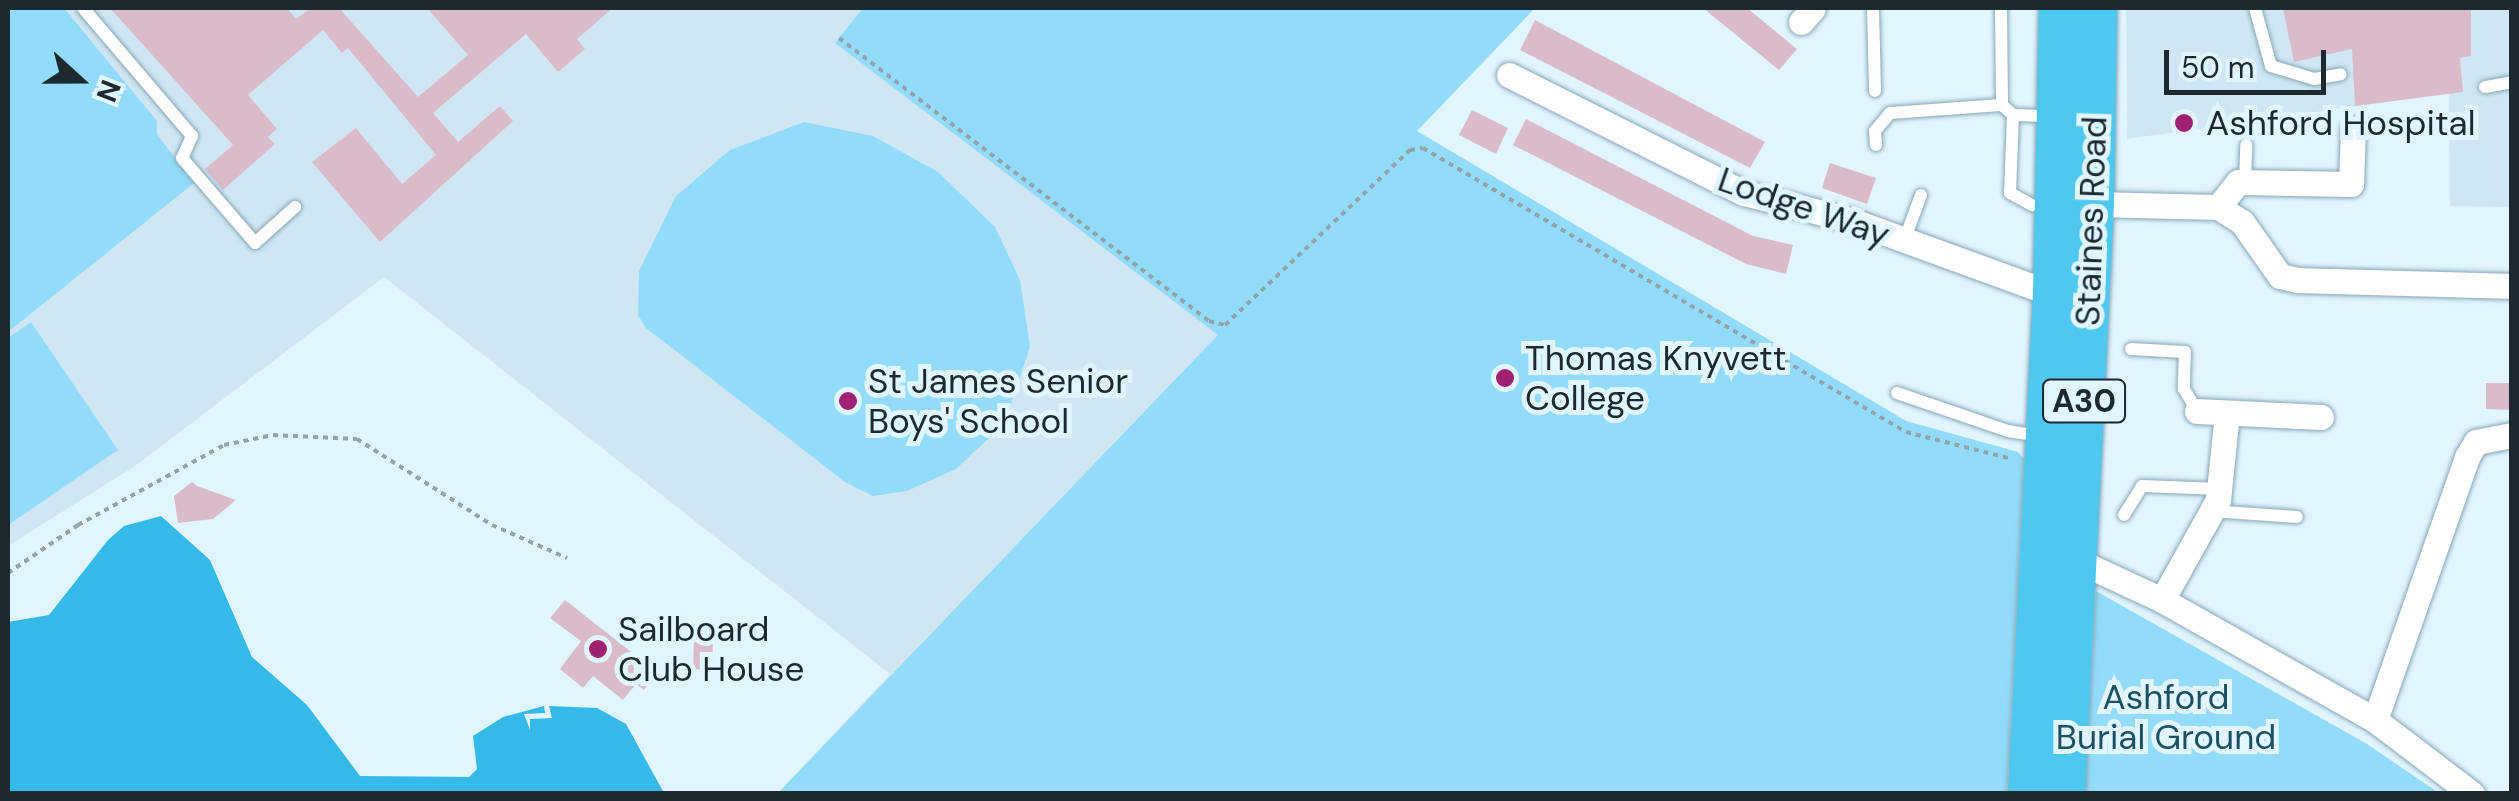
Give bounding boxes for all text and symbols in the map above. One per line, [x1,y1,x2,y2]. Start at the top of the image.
north arrow [30,30,130,130]
scale bar [2169,30,2332,92]
text: 50 m [2181,48,2255,87]
text: N [88,75,129,107]
place label: Ashford Hospital [2206,102,2475,144]
marker: Ashford Hospital [2171,110,2197,136]
street label: Staines Road [2066,115,2116,327]
street label: Lodge Way [1713,158,1895,256]
place label: Thomas Knyvett College [1525,337,1786,419]
place label: St James Senior Boys' School [868,360,1128,442]
marker: Thomas Knyvett College [1494,367,1516,389]
road number: A30 [2042,374,2126,428]
marker: St James Senior Boys' School [837,390,859,412]
place label: Sailboard Club House [618,608,804,690]
marker: Sailboard Club House [587,638,609,660]
park label: Ashford Burial Ground [2056,676,2276,758]

